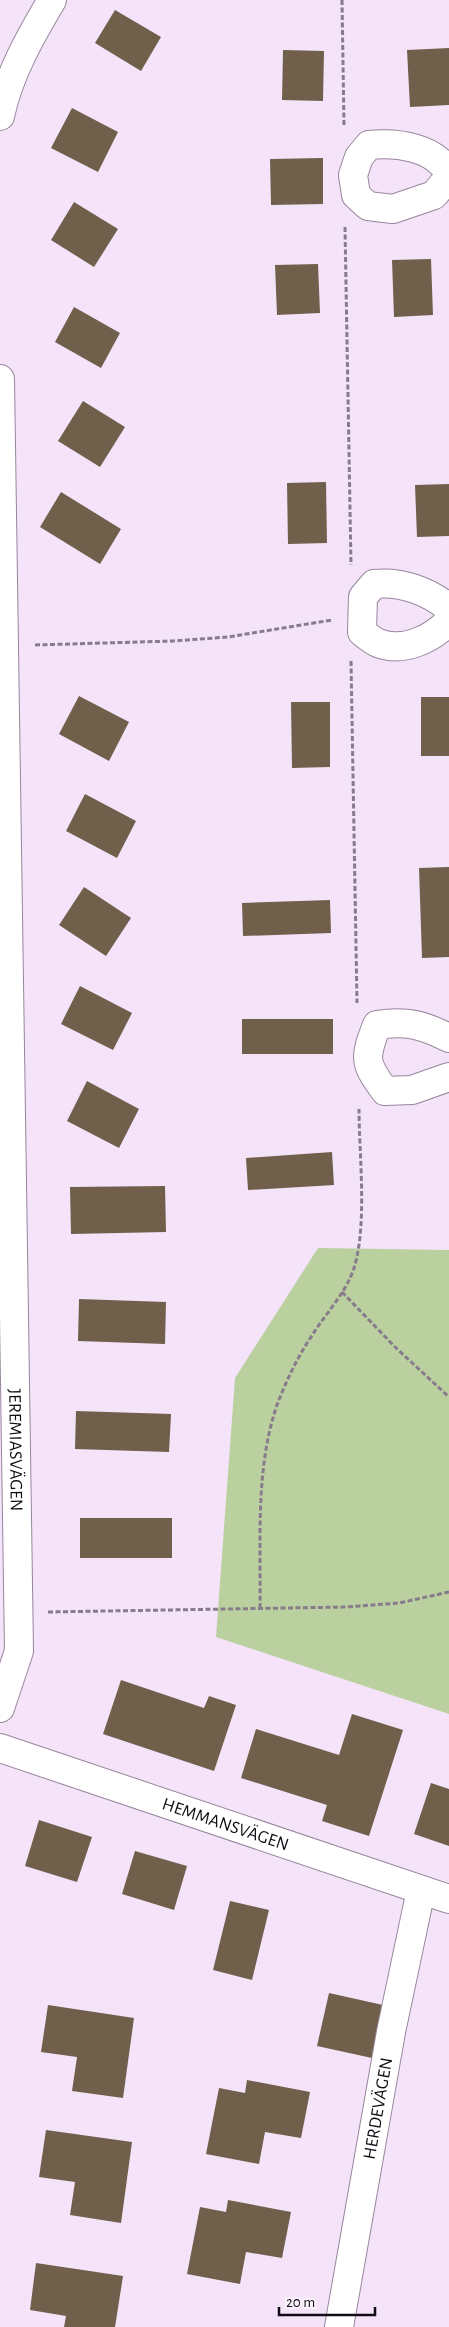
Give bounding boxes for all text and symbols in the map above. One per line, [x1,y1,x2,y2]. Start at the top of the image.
street label: JEREMIASVÄGEN [5,1388,26,1511]
street label: HEMMANSVÄGEN [160,1795,291,1854]
street label: HERDEVÄGEN [361,2056,396,2161]
scale bar [279,2284,375,2316]
text: 20 m [286,2295,315,2310]

